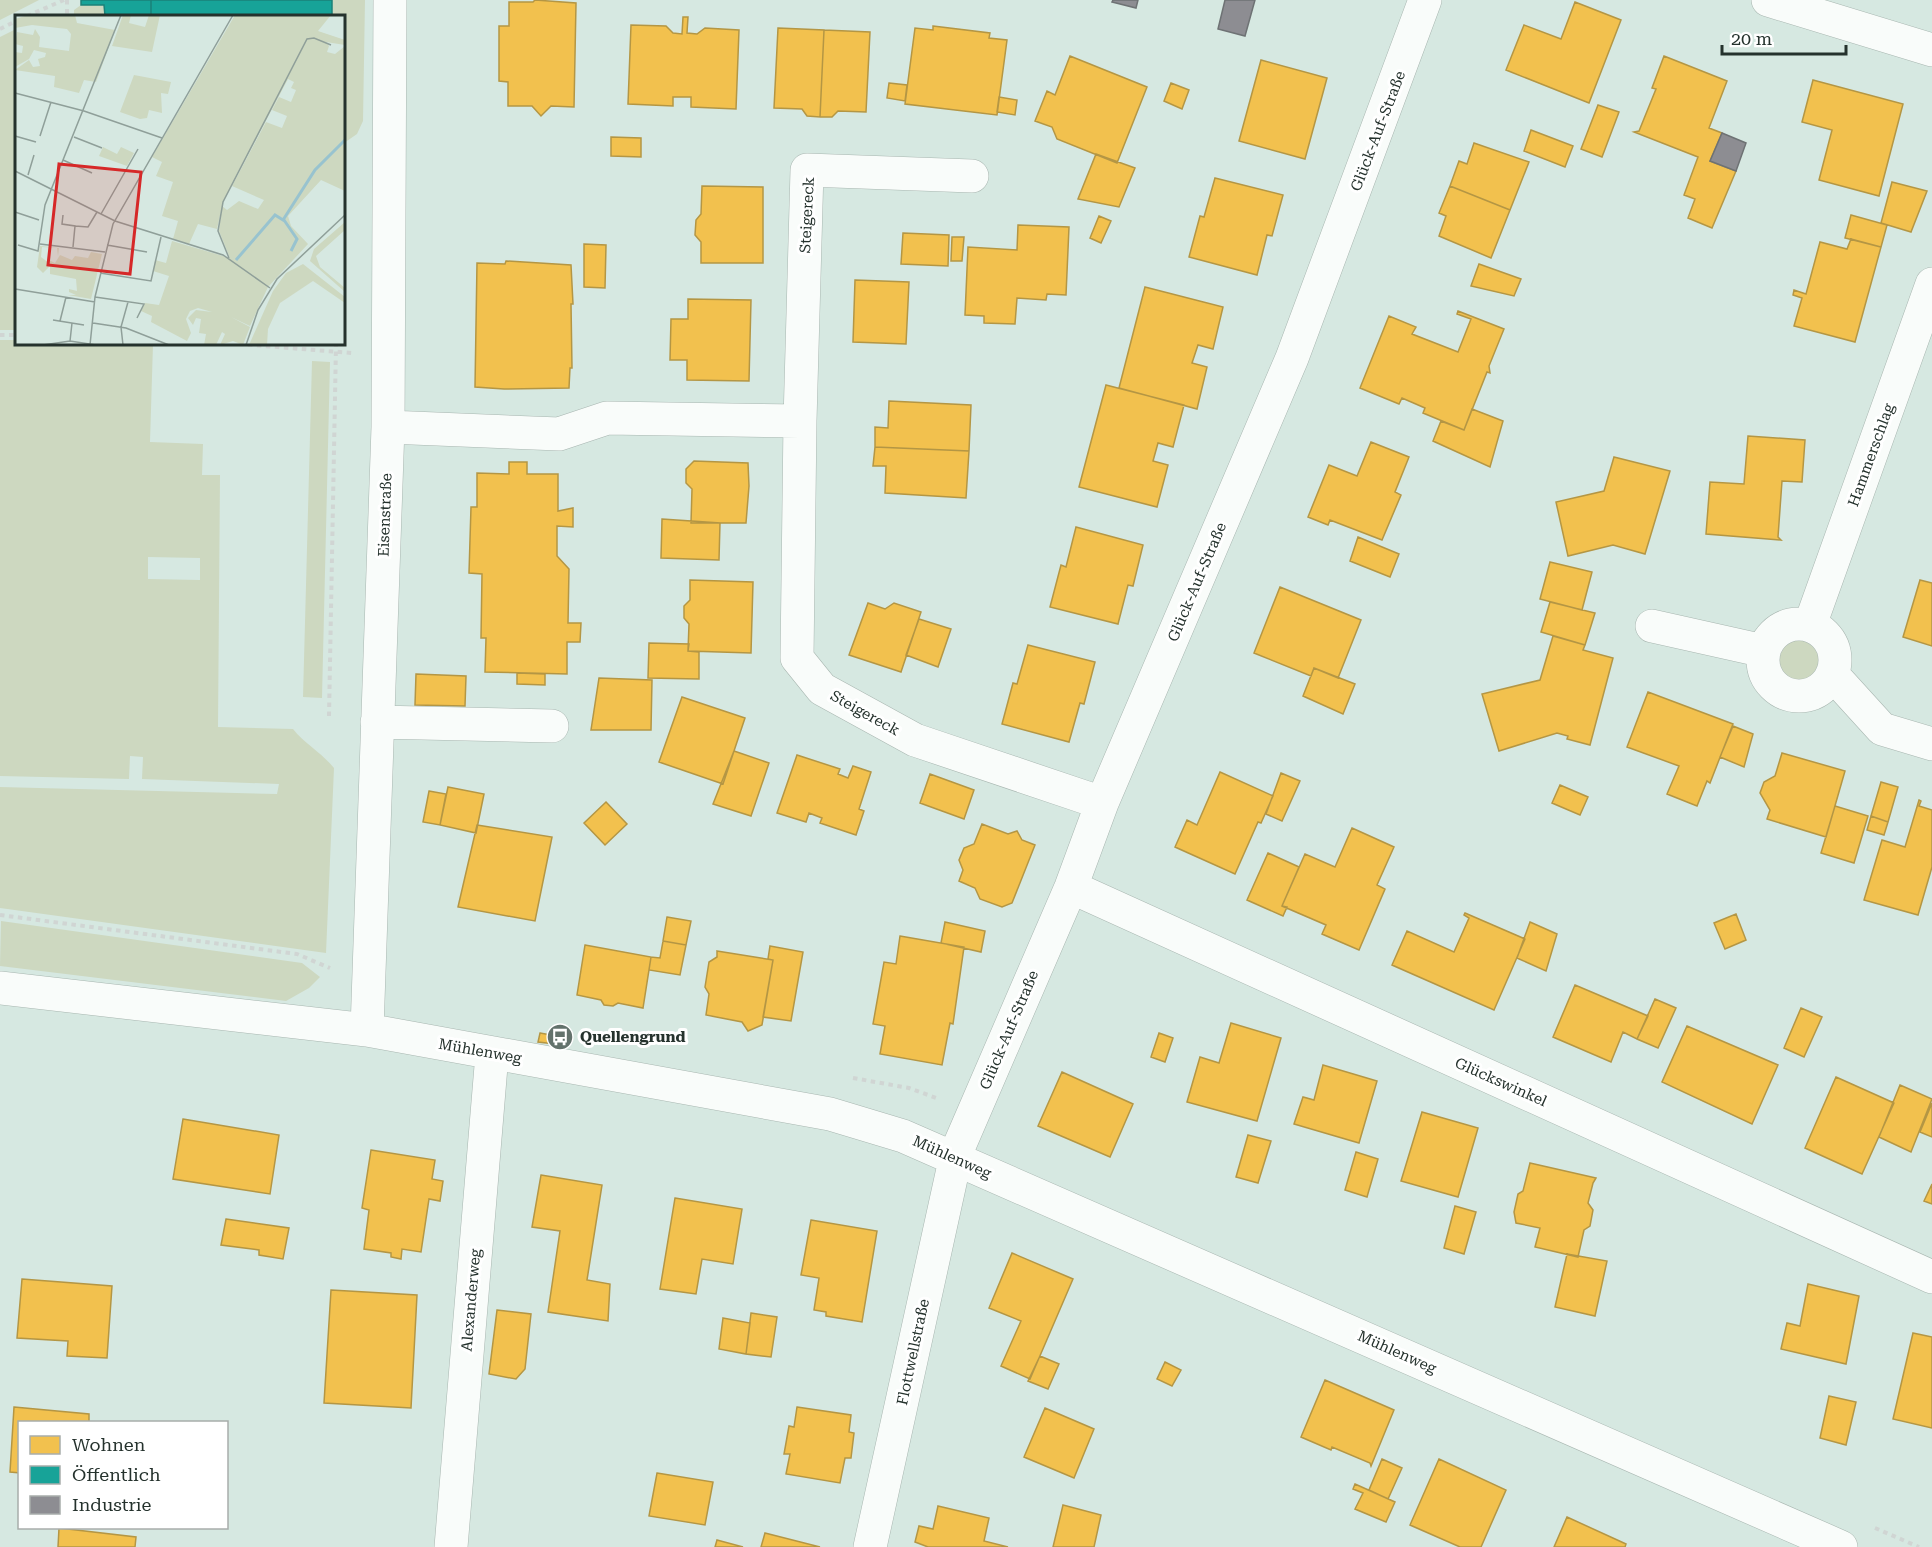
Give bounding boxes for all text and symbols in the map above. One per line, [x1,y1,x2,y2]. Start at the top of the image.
inset map [15,15,345,345]
scale bar [1722,18,1846,56]
text: 20 m [1731,28,1772,49]
street label: Glück-Auf-Straße [1347,68,1409,194]
street label: Steigereck [796,176,818,254]
street label: Hammerschlag [1844,401,1898,509]
street label: Eisenstraße [375,473,395,557]
street label: Glück-Auf-Straße [1164,520,1230,644]
street label: Steigereck [827,687,903,740]
street label: Glück-Auf-Straße [976,968,1042,1092]
bus stop icon: Quellengrund [545,1022,575,1052]
place label: Quellengrund [580,1028,686,1046]
street label: Mühlenweg [437,1035,524,1067]
street label: Glückswinkel [1452,1054,1550,1110]
street label: Mühlenweg [910,1132,995,1183]
street label: Alexanderweg [458,1247,484,1352]
street label: Flottwellstraße [893,1297,933,1407]
street label: Mühlenweg [1355,1327,1440,1378]
legend [18,1421,228,1529]
text: Wohnen [72,1434,146,1455]
text: Öffentlich [72,1464,161,1485]
text: Industrie [72,1494,152,1515]

